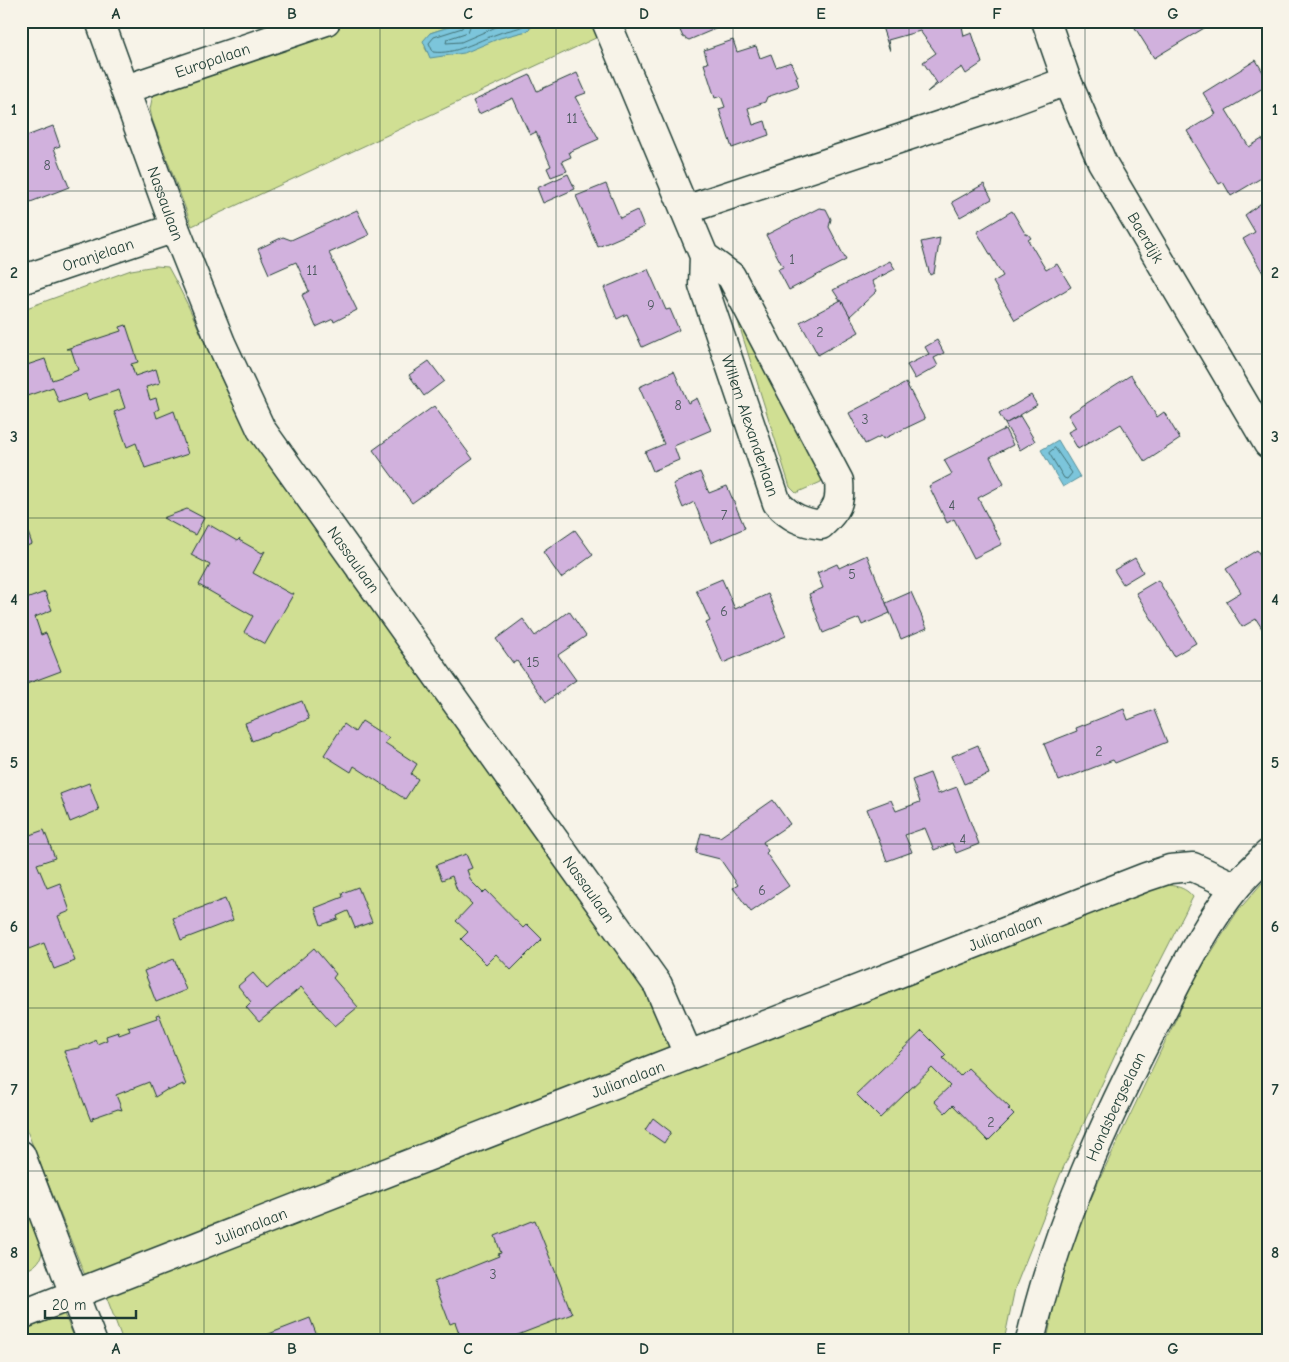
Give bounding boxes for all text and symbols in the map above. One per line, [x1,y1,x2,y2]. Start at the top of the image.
text: A [112,5,121,23]
text: B [287,5,297,23]
text: C [463,5,473,23]
text: D [639,5,649,23]
text: E [816,5,826,23]
text: F [992,5,1002,23]
text: G [1167,5,1179,23]
street label: Europalaan [173,40,252,82]
text: 1 [11,101,17,119]
text: 1 [1272,101,1278,119]
house number: 11 [566,110,578,127]
house number: 8 [43,157,51,174]
street label: Nassaulaan [143,164,187,243]
street label: Baerdijk [1123,209,1167,266]
street label: Oranjelaan [60,235,136,275]
house number: 1 [789,251,795,268]
house number: 11 [306,262,318,279]
text: 2 [10,264,18,282]
text: 2 [1271,264,1279,282]
house number: 9 [647,297,655,314]
house number: 2 [816,324,824,341]
street label: Willem Alexanderlaan [717,353,782,499]
house number: 8 [674,397,682,414]
house number: 3 [861,411,869,428]
text: 3 [10,428,18,446]
text: 3 [1271,428,1279,446]
house number: 4 [949,497,956,514]
house number: 7 [721,507,728,524]
street label: Nassaulaan [323,523,383,597]
house number: 5 [848,566,856,583]
text: 4 [10,591,18,609]
text: 4 [1271,591,1279,609]
house number: 6 [720,603,728,620]
house number: 15 [526,654,540,671]
house number: 2 [1095,743,1103,760]
text: 5 [10,754,18,772]
text: 5 [1271,754,1279,772]
house number: 4 [960,831,967,848]
street label: Nassaulaan [559,853,618,926]
house number: 6 [758,882,766,899]
street label: Julianalaan [966,910,1045,955]
text: 6 [10,918,18,936]
text: 6 [1271,918,1279,936]
street label: Hondsbergselaan [1083,1049,1149,1164]
street label: Julianalaan [589,1057,667,1102]
text: 7 [10,1081,18,1099]
text: 7 [1271,1081,1279,1099]
house number: 2 [987,1114,995,1131]
street label: Julianalaan [211,1204,290,1249]
text: 8 [10,1244,18,1262]
text: 8 [1271,1244,1279,1262]
house number: 3 [489,1266,497,1283]
scale bar [45,1287,136,1319]
text: 20 m [52,1296,86,1314]
text: A [112,1340,121,1358]
text: B [287,1340,297,1358]
text: C [463,1340,473,1358]
text: D [639,1340,649,1358]
text: E [816,1340,826,1358]
text: F [992,1340,1002,1358]
text: G [1167,1340,1179,1358]

